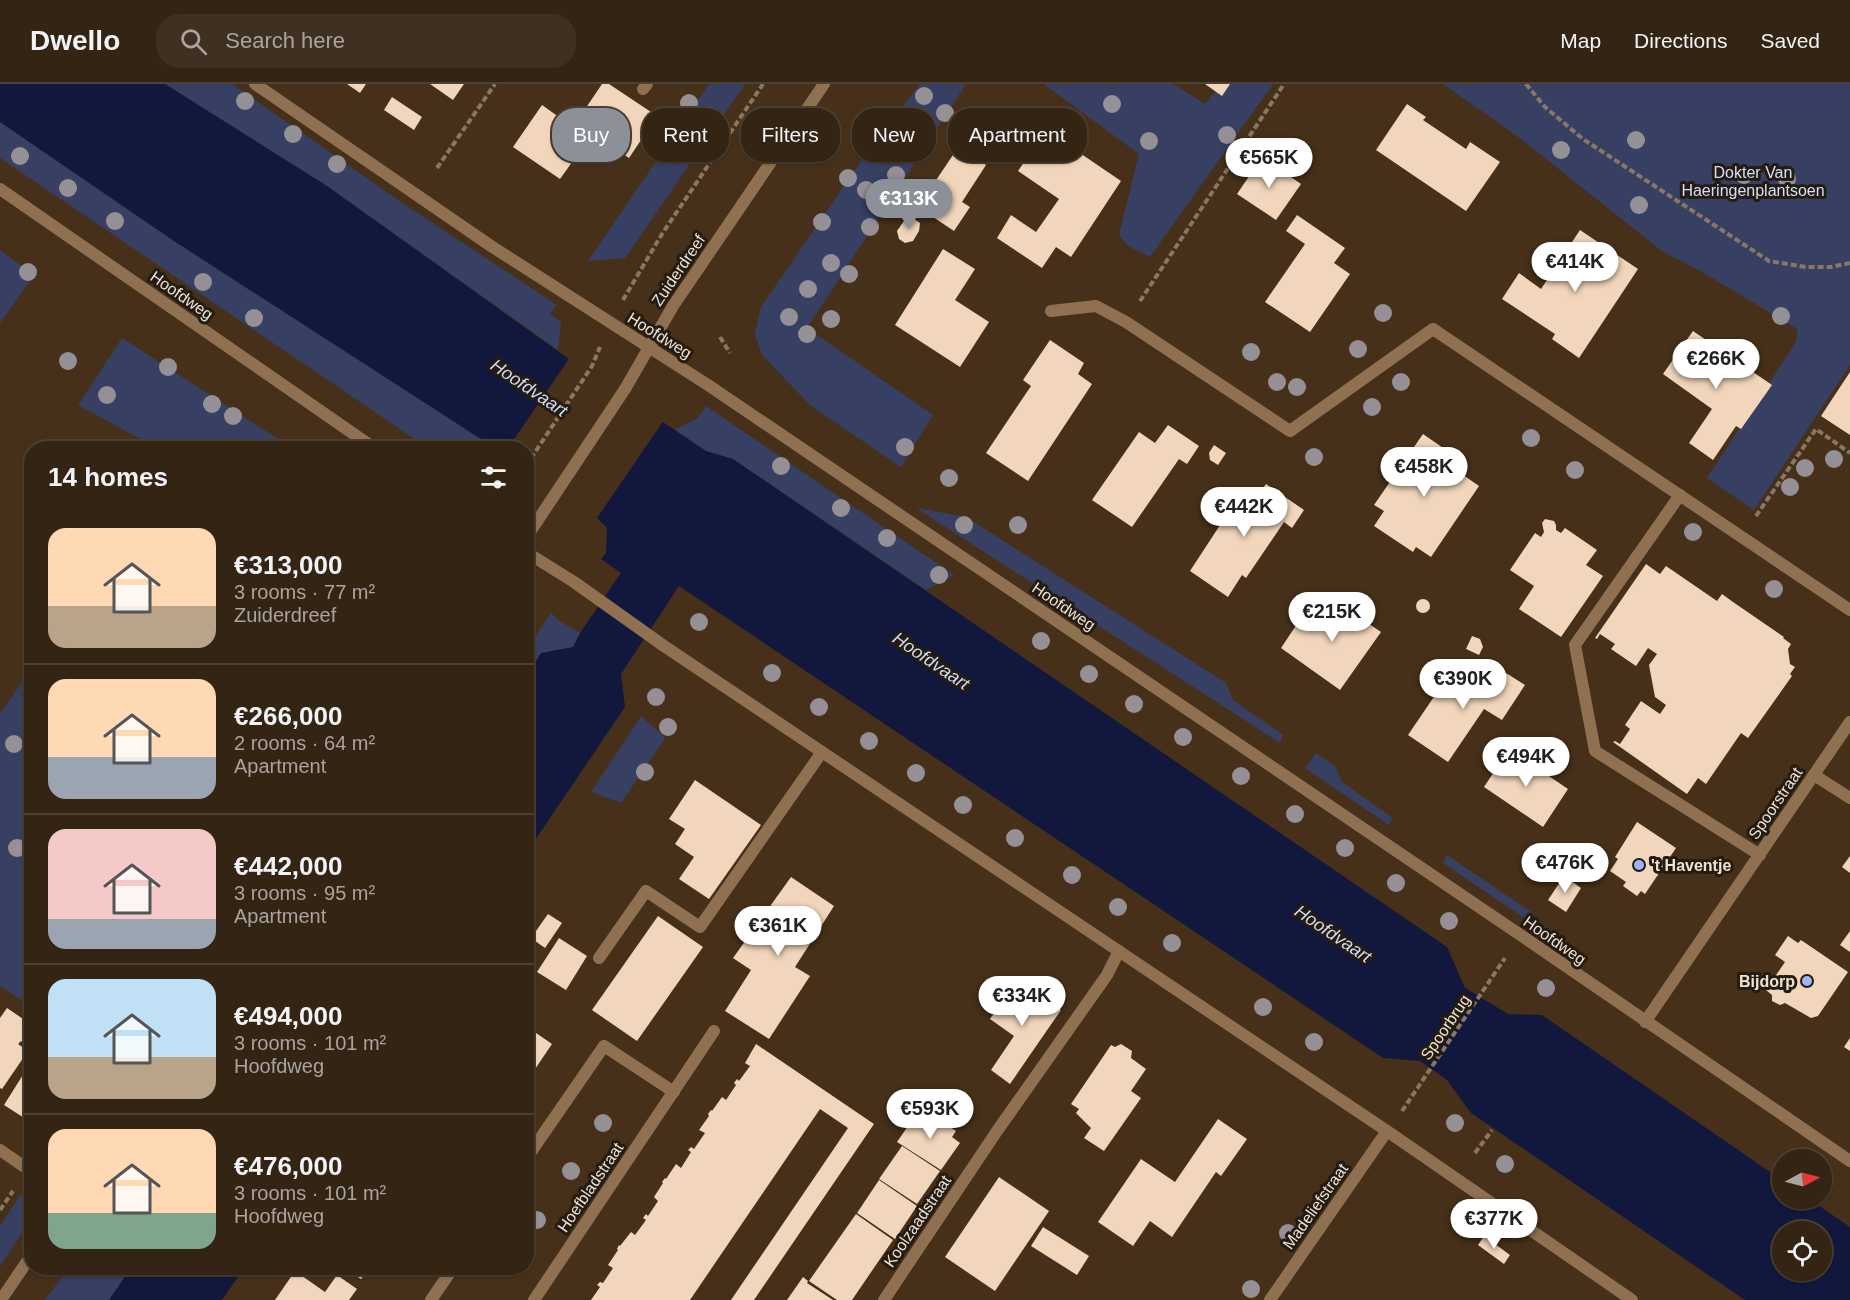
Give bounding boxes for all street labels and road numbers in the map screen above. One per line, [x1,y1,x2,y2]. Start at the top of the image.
street label: Zuiderdreef [648,231,709,309]
street label: Hoofdweg [147,268,216,323]
street label: Hoofdweg [625,309,695,362]
street label: Hoofdweg [1029,579,1098,634]
street label: Spoorstraat [1745,764,1806,842]
street label: Hoofdweg [1520,913,1589,968]
street label: Spoorbrug [1417,992,1473,1063]
street label: Hoefbladstraat [554,1139,627,1235]
street label: Madeliefstraat [1280,1160,1352,1252]
street label: Koolzaadstraat [881,1172,955,1270]

